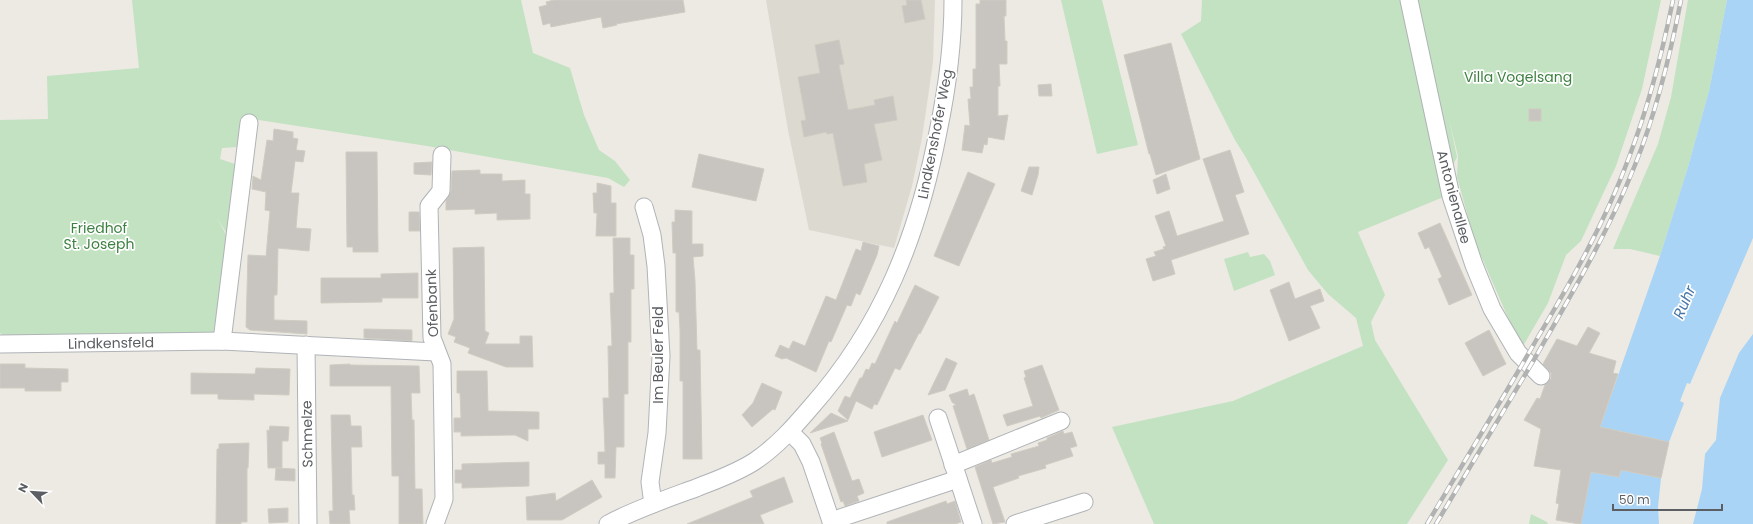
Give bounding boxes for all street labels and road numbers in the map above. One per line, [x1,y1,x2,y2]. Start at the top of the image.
street label: Lindkenshofer Weg [913,67,957,201]
street label: Antonienallee [1432,148,1476,246]
street label: Ofenbank [421,268,443,338]
street label: Im Beuler Feld [648,306,668,404]
street label: Lindkensfeld [68,332,154,354]
street label: Schmelze [296,400,318,468]

